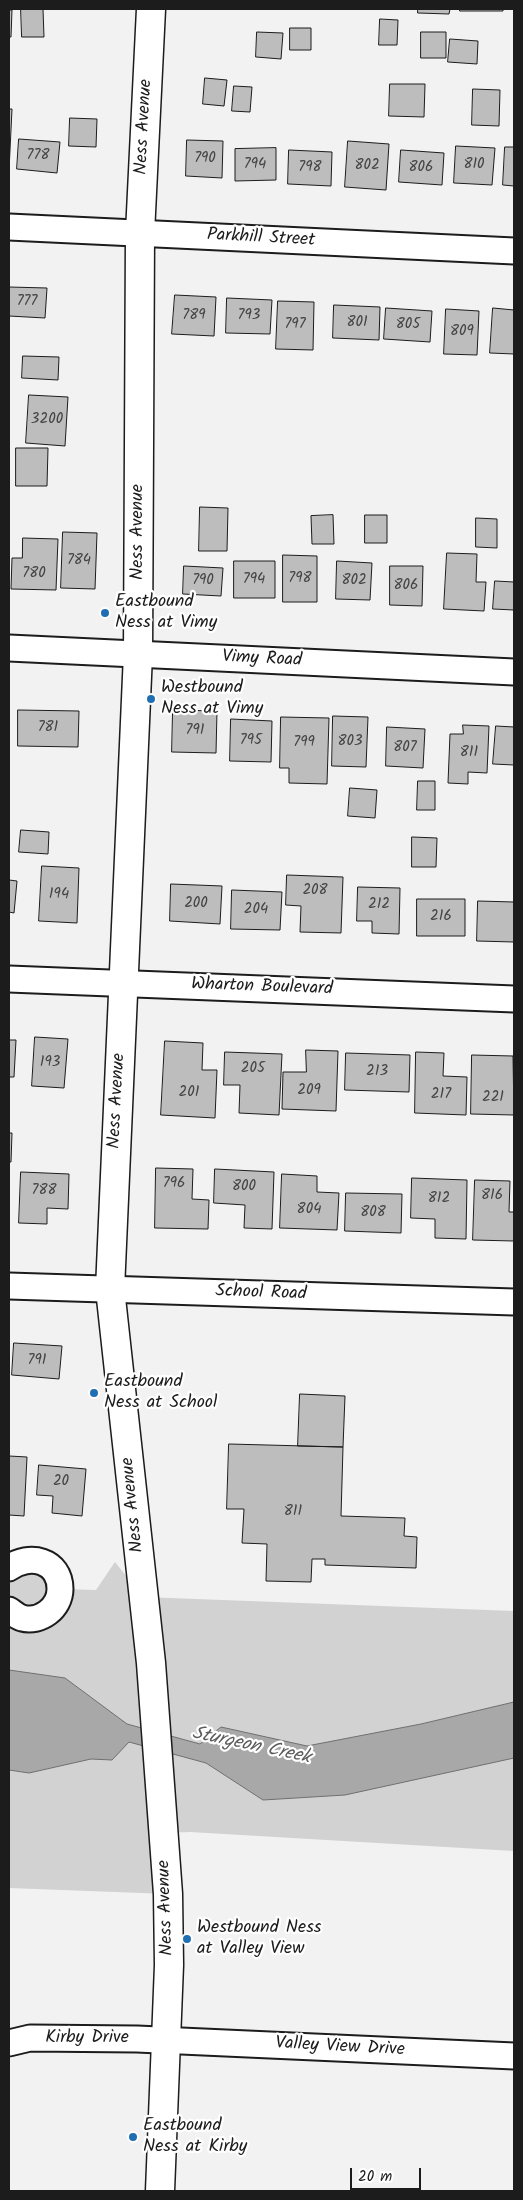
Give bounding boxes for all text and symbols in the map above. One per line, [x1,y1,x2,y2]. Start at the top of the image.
street label: Ness Avenue [132,79,158,175]
house number: 778 [27,147,49,165]
house number: 790 [194,150,216,168]
house number: 794 [244,156,266,174]
house number: 810 [463,156,485,174]
house number: 802 [354,157,380,175]
house number: 798 [298,159,322,177]
house number: 806 [409,159,433,177]
street label: Parkhill Street [206,225,316,253]
house number: 777 [17,293,37,311]
house number: 789 [182,307,206,325]
house number: 793 [238,307,260,325]
house number: 801 [346,314,368,332]
house number: 797 [284,316,306,334]
house number: 805 [396,316,420,334]
house number: 809 [450,323,474,341]
house number: 3200 [31,411,63,429]
street label: Ness Avenue [128,484,150,580]
house number: 784 [67,552,91,570]
house number: 780 [22,565,46,583]
house number: 798 [288,570,312,588]
house number: 794 [243,571,265,589]
house number: 790 [192,572,214,590]
house number: 802 [341,572,367,590]
house number: 806 [394,577,418,595]
place label: Eastbound Ness at Vimy [115,592,217,634]
marker: Eastbound Ness at Vimy [99,607,111,619]
street label: Vimy Road [222,647,302,673]
place label: Westbound Ness at Vimy [161,678,263,721]
marker: Westbound Ness at Vimy [145,693,157,705]
house number: 781 [38,719,58,737]
house number: 791 [186,722,204,740]
house number: 795 [240,732,262,750]
house number: 803 [337,733,363,751]
house number: 799 [293,734,315,752]
house number: 807 [393,739,417,757]
house number: 811 [460,744,478,762]
house number: 208 [302,882,328,900]
house number: 194 [49,886,69,904]
house number: 200 [184,895,208,913]
house number: 212 [368,896,390,914]
house number: 204 [244,901,268,919]
house number: 216 [430,908,452,926]
street label: Wharton Boulevard [191,975,333,1001]
street label: Ness Avenue [105,1053,131,1149]
house number: 193 [40,1054,60,1072]
house number: 205 [241,1060,265,1078]
house number: 213 [366,1063,388,1081]
house number: 209 [297,1082,321,1100]
house number: 201 [179,1084,199,1102]
house number: 217 [431,1086,451,1104]
house number: 221 [482,1089,504,1107]
house number: 796 [163,1175,185,1193]
house number: 800 [232,1178,256,1196]
house number: 788 [32,1182,56,1200]
house number: 816 [481,1187,503,1205]
house number: 812 [428,1190,450,1208]
house number: 804 [297,1201,321,1219]
house number: 808 [360,1204,386,1222]
street label: School Road [215,1282,307,1306]
house number: 791 [28,1352,46,1370]
place label: Eastbound Ness at School [104,1372,217,1415]
marker: Eastbound Ness at School [88,1387,100,1399]
street label: Ness Avenue [118,1456,150,1554]
house number: 20 [53,1473,69,1491]
house number: 811 [284,1503,302,1521]
water label: Sturgeon Creek [190,1723,312,1771]
street label: Ness Avenue [155,1860,179,1956]
place label: Westbound Ness at Valley View [197,1918,321,1960]
marker: Westbound Ness at Valley View [181,1933,193,1945]
street label: Kirby Drive [45,2028,129,2050]
street label: Valley View Drive [275,2034,405,2062]
place label: Eastbound Ness at Kirby [143,2116,247,2158]
marker: Eastbound Ness at Kirby [127,2131,139,2143]
scale bar [353,2158,424,2190]
text: 20 m [358,2165,392,2189]

